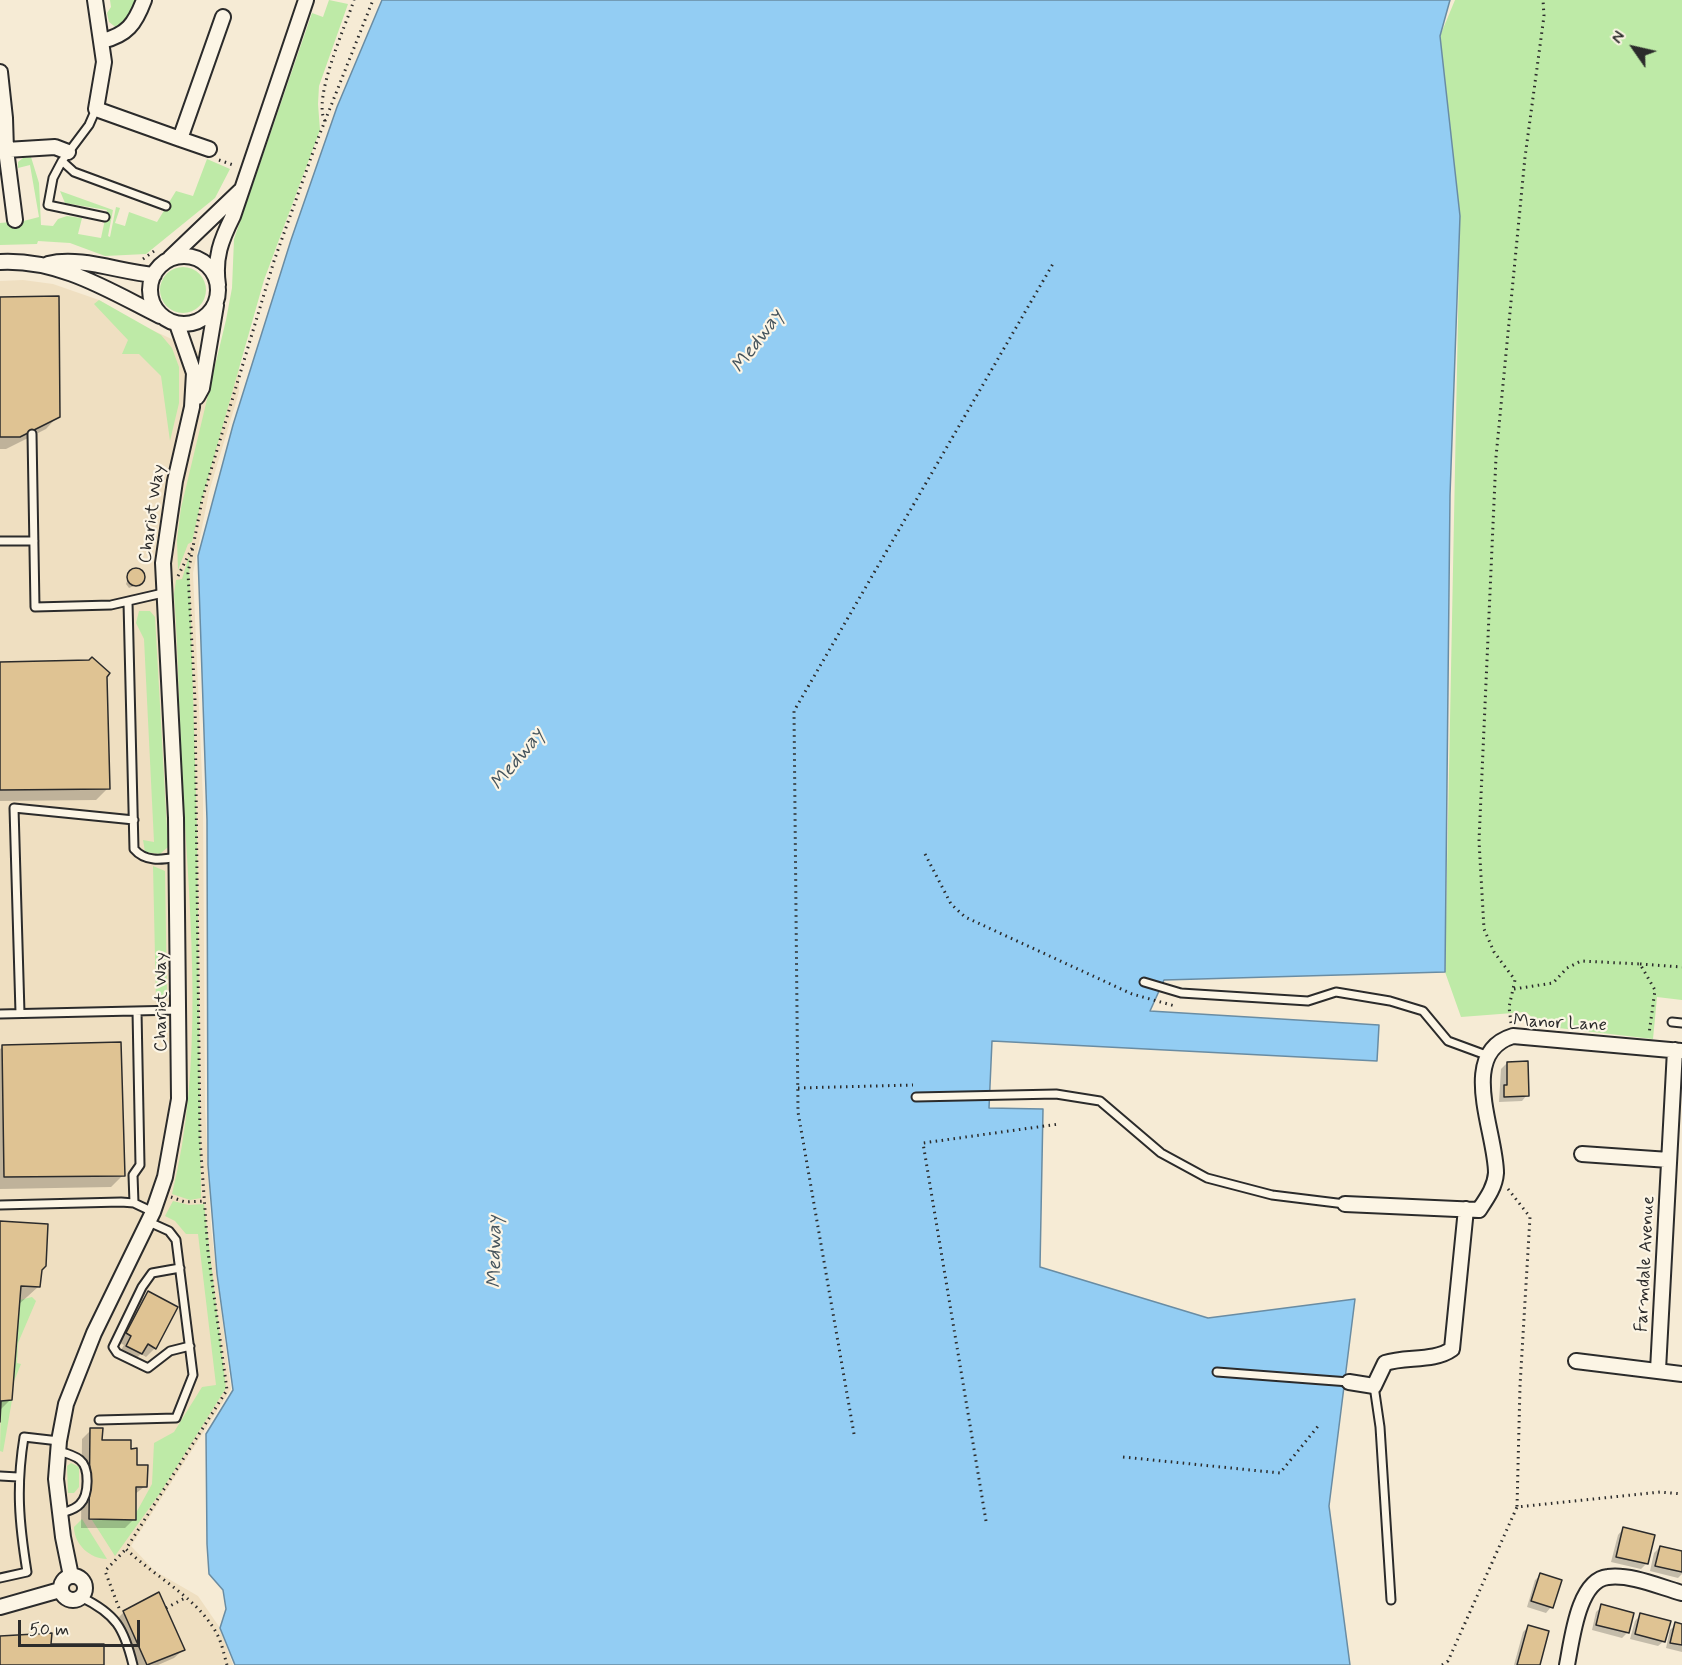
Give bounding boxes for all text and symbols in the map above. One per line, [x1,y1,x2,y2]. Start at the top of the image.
north arrow [1604,18,1664,78]
text: N [1607,27,1630,48]
water label: Medway [727,306,789,378]
street label: Chariot Way [135,463,171,565]
water label: Medway [486,724,550,796]
street label: Chariot Way [151,952,173,1052]
street label: Manor Lane [1513,1011,1607,1037]
street label: Farmdale Avenue [1632,1195,1660,1333]
water label: Medway [484,1216,508,1288]
scale bar [21,1608,142,1646]
text: 50 m [29,1618,69,1642]

